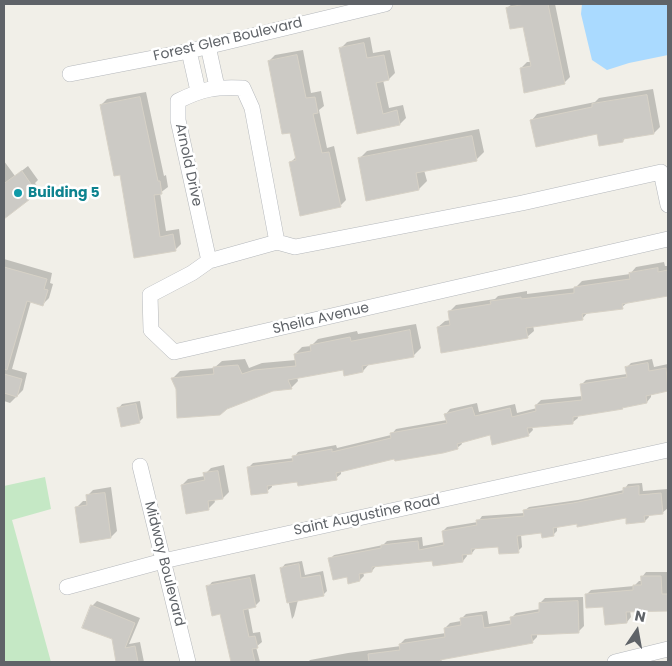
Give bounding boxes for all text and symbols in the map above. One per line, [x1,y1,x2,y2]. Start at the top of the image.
street label: Forest Glen Boulevard [152,15,304,65]
street label: Arnold Drive [171,122,205,208]
place label: Building 5 [28,185,100,201]
marker: Building 5 [12,187,24,199]
street label: Sheila Avenue [271,300,371,338]
street label: Saint Augustine Road [292,492,442,540]
street label: Midway Boulevard [140,500,188,628]
text: N [633,605,647,627]
north arrow [612,606,662,656]

